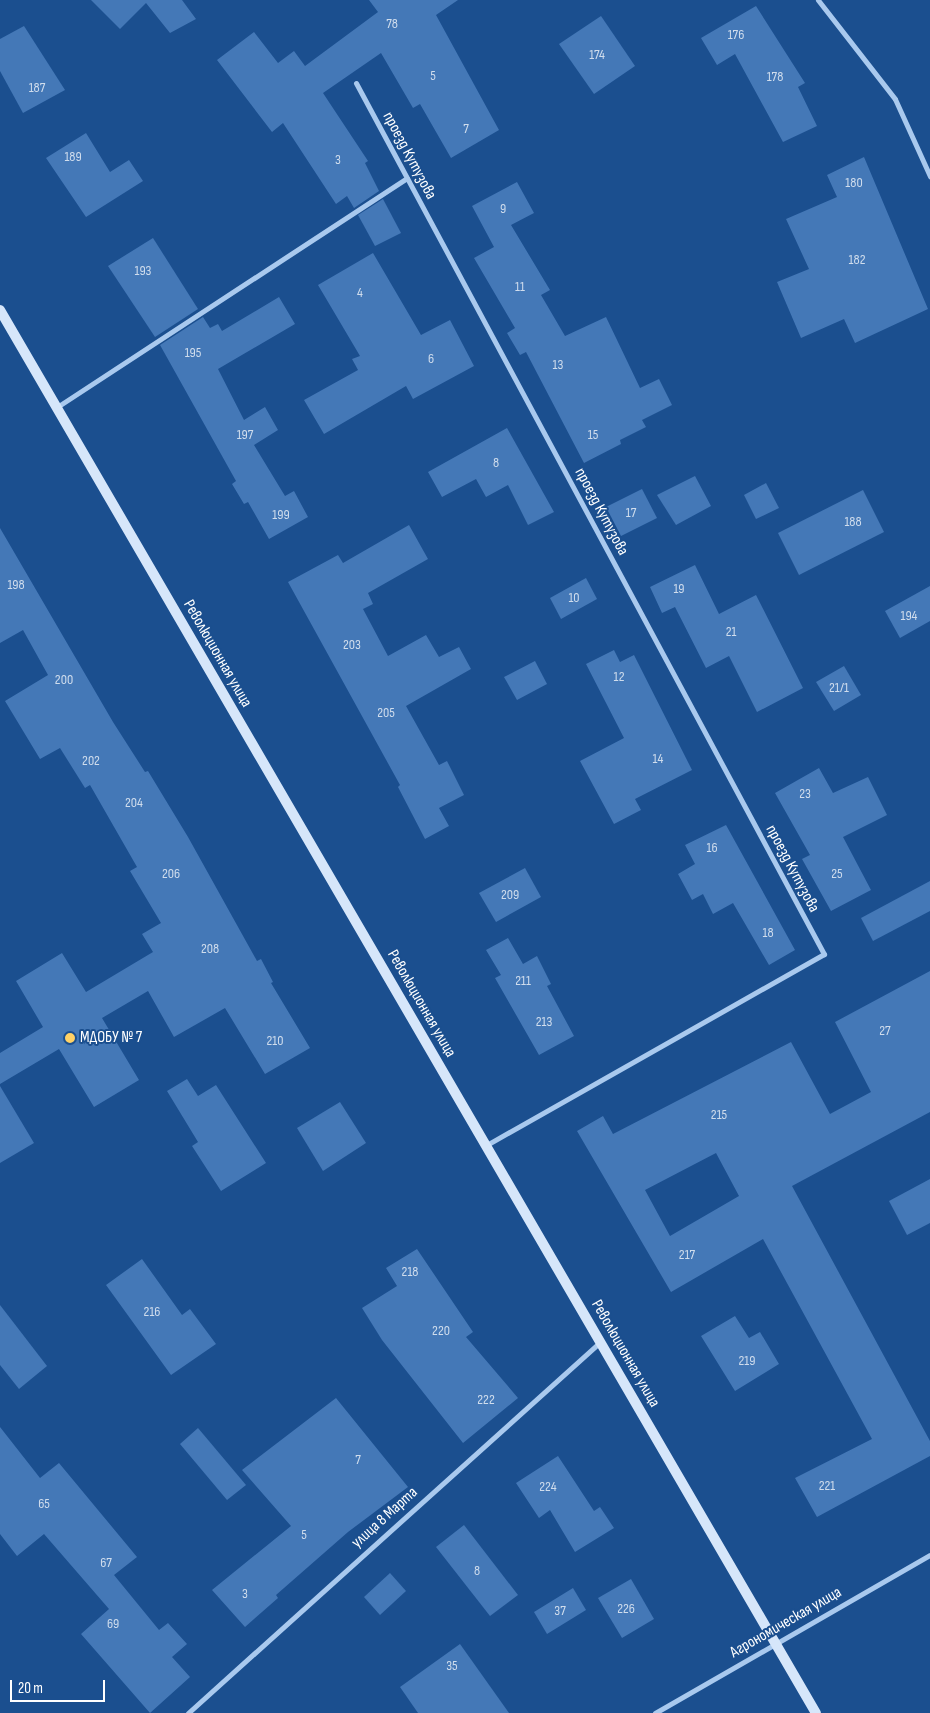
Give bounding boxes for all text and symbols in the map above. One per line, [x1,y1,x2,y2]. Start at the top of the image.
house number: 78 [386,16,398,32]
house number: 176 [728,27,744,43]
house number: 174 [589,47,605,63]
house number: 5 [430,68,436,84]
house number: 178 [767,69,783,85]
house number: 187 [29,80,45,96]
street label: проезд Кутузова [378,109,440,203]
house number: 7 [463,121,469,137]
house number: 189 [64,149,82,165]
house number: 3 [335,152,341,168]
house number: 180 [845,175,863,191]
house number: 9 [500,201,506,217]
house number: 182 [849,252,865,268]
house number: 193 [135,263,151,279]
house number: 11 [515,279,525,295]
house number: 4 [357,285,363,301]
house number: 195 [185,345,201,361]
house number: 6 [428,351,434,367]
house number: 13 [553,357,563,373]
house number: 197 [237,427,253,443]
house number: 15 [588,427,598,443]
house number: 8 [493,455,499,471]
street label: проезд Кутузова [570,465,632,559]
house number: 17 [626,505,636,521]
house number: 199 [272,507,290,523]
house number: 188 [844,514,862,530]
house number: 198 [7,577,25,593]
house number: 19 [673,581,685,597]
house number: 10 [568,590,580,606]
street label: Революционная улица [178,597,256,711]
house number: 194 [901,608,917,624]
house number: 21 [726,624,736,640]
house number: 203 [343,637,361,653]
house number: 12 [614,669,624,685]
house number: 200 [55,672,73,688]
house number: 21/1 [829,680,849,696]
house number: 205 [377,705,395,721]
house number: 14 [653,751,663,767]
house number: 202 [82,753,100,769]
house number: 23 [799,786,811,802]
house number: 204 [125,795,143,811]
street label: проезд Кутузова [761,822,823,916]
house number: 16 [706,840,718,856]
house number: 206 [162,866,180,882]
house number: 25 [831,866,843,882]
house number: 209 [501,887,519,903]
house number: 18 [762,925,774,941]
house number: 208 [201,941,219,957]
street label: Революционная улица [382,947,460,1061]
house number: 211 [515,973,531,989]
house number: 213 [536,1014,552,1030]
house number: 27 [879,1023,891,1039]
place label: МДОБУ № 7 [80,1028,142,1048]
marker: МДОБУ № 7 [64,1032,76,1044]
house number: 210 [267,1033,283,1049]
house number: 215 [711,1107,727,1123]
house number: 217 [679,1247,695,1263]
house number: 218 [402,1264,418,1280]
street label: Революционная улица [586,1297,664,1411]
house number: 216 [144,1304,160,1320]
house number: 220 [432,1323,450,1339]
house number: 219 [739,1353,755,1369]
house number: 222 [477,1392,495,1408]
house number: 7 [355,1452,361,1468]
house number: 221 [819,1478,835,1494]
house number: 224 [539,1479,557,1495]
street label: улица 8 Марта [348,1483,422,1553]
house number: 65 [38,1496,50,1512]
house number: 5 [301,1527,307,1543]
house number: 67 [100,1555,112,1571]
house number: 8 [474,1563,480,1579]
street label: Агрономическая улица [727,1583,845,1663]
house number: 3 [242,1586,248,1602]
house number: 226 [617,1601,635,1617]
house number: 37 [554,1603,566,1619]
house number: 69 [107,1616,119,1632]
house number: 35 [446,1658,458,1674]
scale bar [12,1670,108,1702]
text: 20 m [18,1679,43,1698]

